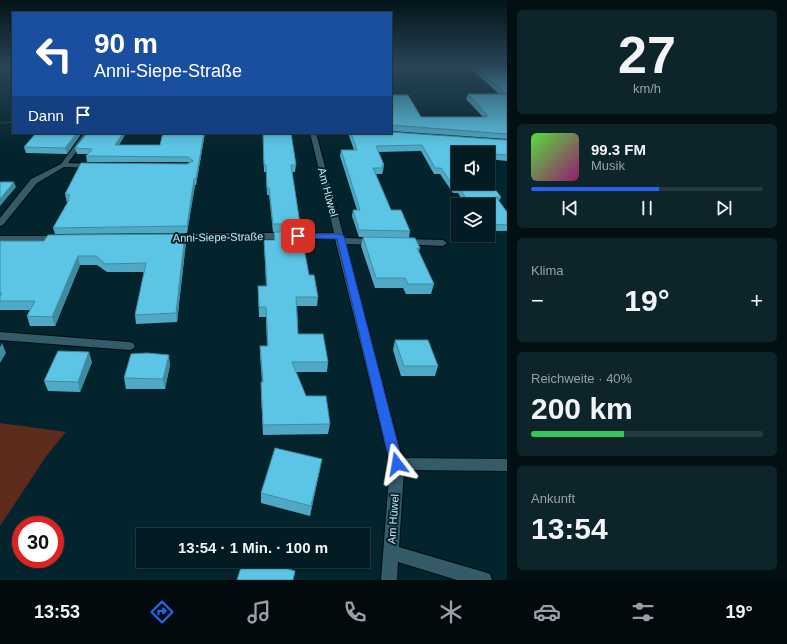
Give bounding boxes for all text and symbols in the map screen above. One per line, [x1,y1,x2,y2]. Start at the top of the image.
text: 27 [618,26,676,84]
icon: left [28,28,80,80]
text: 90 m [94,28,158,59]
text: Anni-Siepe-Straße [94,61,242,81]
text: km/h [633,81,661,96]
icon: arrive [72,104,94,126]
text: Dann [28,107,64,124]
text: 99.3 FM [591,141,646,158]
map controls [451,146,495,242]
button: sound [451,146,495,190]
text: Musik [591,158,625,173]
street label: Am Hüwel [316,166,340,218]
icon: previous [559,197,581,219]
icon: pause [636,197,658,219]
icon: next [713,197,735,219]
button: layers [451,198,495,242]
pin [281,219,315,253]
icon: arrive [287,225,309,247]
street label: Anni-Siepe-Straße [173,230,263,244]
text: Klima [531,263,564,278]
text: 19° [624,284,670,317]
text: − [531,288,544,313]
text: + [750,288,763,313]
text: Reichweite · 40% [531,371,632,386]
text: 200 km [531,392,633,425]
position arrow [376,443,418,485]
text: Ankunft [531,491,575,506]
street label: Am Hüwel [385,494,401,544]
text: 13:54 [531,512,608,545]
speed limit sign: 30 [12,516,64,568]
text: 13:54 · 1 Min. · 100 m [178,539,328,556]
icon: directions [148,598,176,626]
icon: music [245,598,273,626]
icon: phone [341,598,369,626]
icon: climate [437,598,465,626]
icon: car [533,598,561,626]
icon: filters [629,598,657,626]
text: 13:53 [34,602,80,622]
text: 19° [726,602,753,622]

